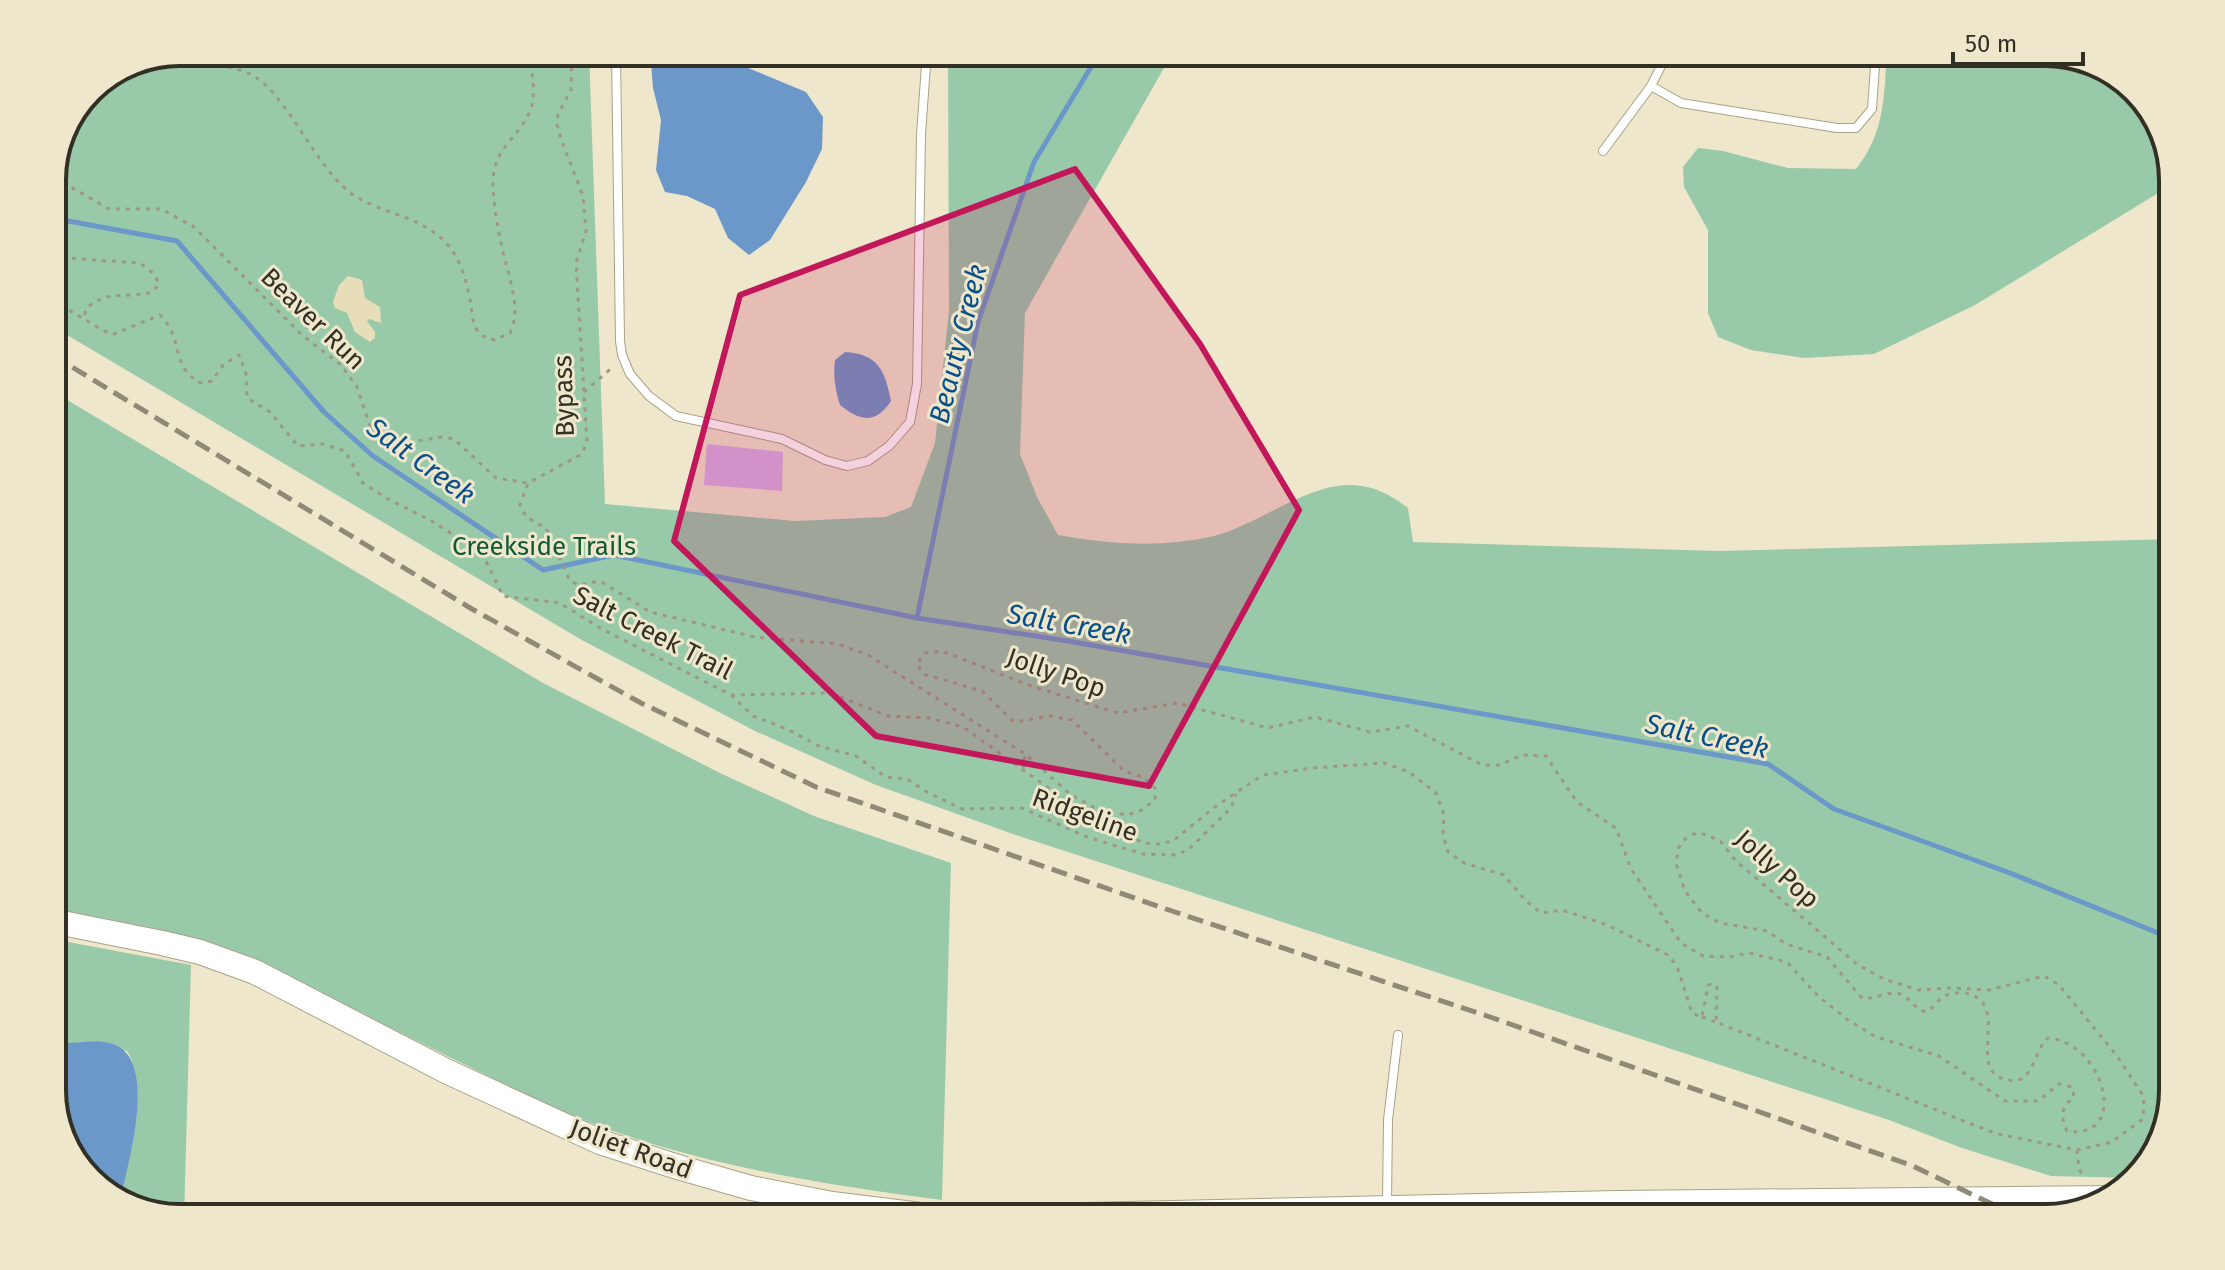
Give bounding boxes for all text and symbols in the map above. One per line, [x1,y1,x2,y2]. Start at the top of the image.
scale bar [1953,16,2083,66]
text: 50 m [1965,30,2017,58]
water label: Beauty Creek [922,261,994,427]
street label: Beaver Run [254,262,372,376]
street label: Bypass [547,355,581,437]
water label: Salt Creek [360,410,481,511]
park label: Creekside Trails [452,531,636,562]
street label: Salt Creek Trail [568,580,738,687]
water label: Salt Creek [1003,597,1134,651]
street label: Jolly Pop [1002,642,1110,704]
water label: Salt Creek [1641,707,1772,765]
street label: Ridgeline [1028,782,1142,848]
street label: Jolly Pop [1728,823,1826,915]
street label: Joliet Road [565,1112,697,1186]

